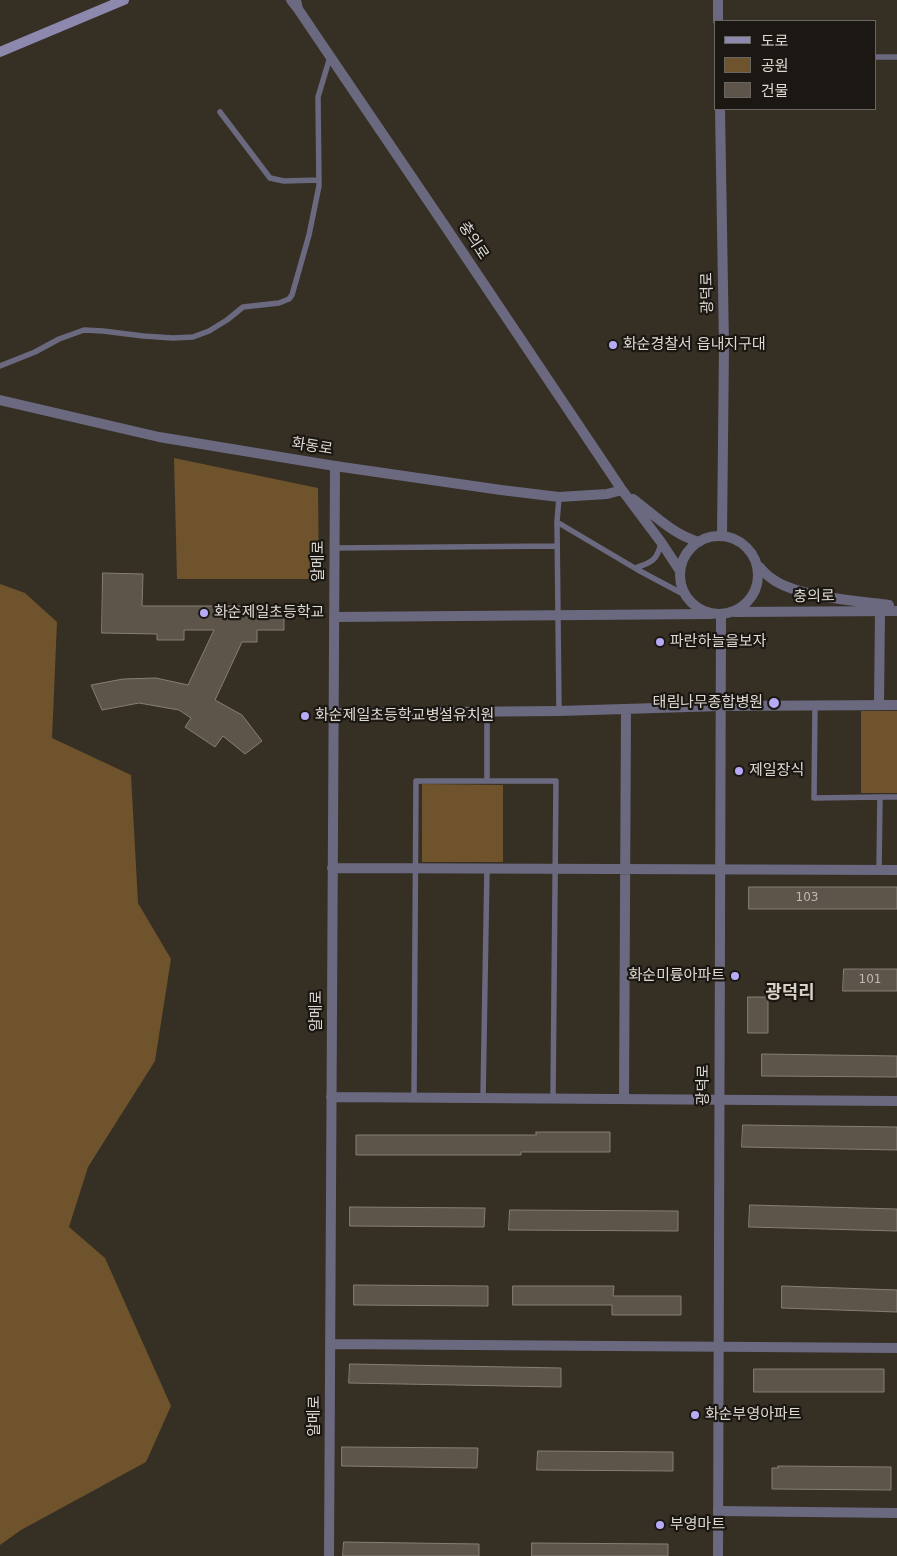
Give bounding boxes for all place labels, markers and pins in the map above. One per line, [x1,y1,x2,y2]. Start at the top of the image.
place label: 화순경찰서 읍내지구대 [623,336,766,354]
marker: 화순경찰서 읍내지구대 [607,339,619,351]
place label: 화순제일초등학교 [214,604,324,622]
marker: 화순제일초등학교 [198,607,210,619]
place label: 파란하늘을보자 [670,633,767,651]
marker: 파란하늘을보자 [654,636,666,648]
place label: 태림나무종합병원 [653,694,763,712]
marker: 태림나무종합병원 [767,696,781,710]
place label: 화순제일초등학교병설유치원 [315,707,494,725]
marker: 화순제일초등학교병설유치원 [299,710,311,722]
place label: 제일장식 [749,762,804,780]
marker: 제일장식 [733,765,745,777]
place label: 화순미륭아파트 [628,967,725,985]
marker: 화순미륭아파트 [729,970,741,982]
place label: 화순부영아파트 [705,1406,802,1424]
marker: 화순부영아파트 [689,1409,701,1421]
place label: 부영마트 [670,1516,725,1534]
marker: 부영마트 [654,1519,666,1531]

